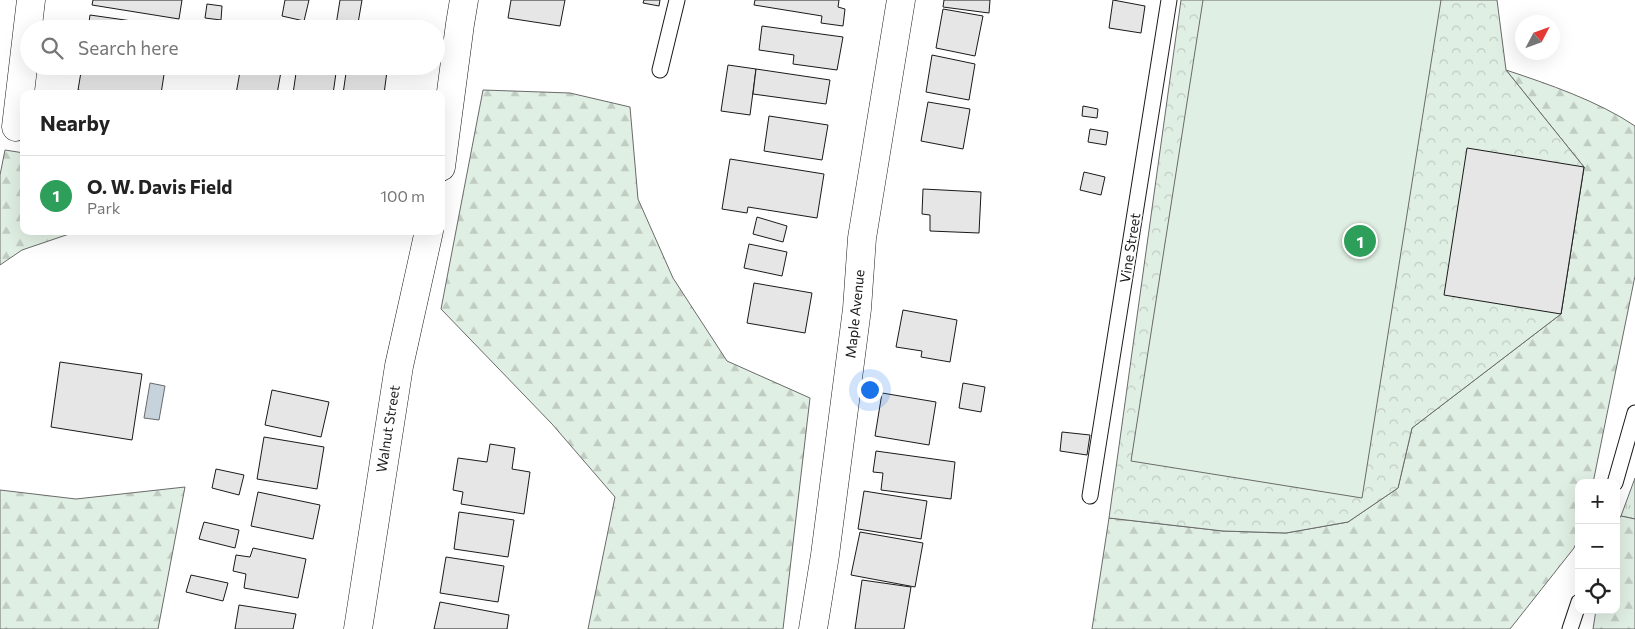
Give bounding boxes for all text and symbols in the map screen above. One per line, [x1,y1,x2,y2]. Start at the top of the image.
north arrow [1515,15,1560,60]
search box [20,20,445,75]
icon: search [38,34,66,62]
text: Search here [78,36,178,59]
text: Nearby [40,110,110,135]
text: O. W. Davis Field [87,175,232,198]
text: 1 [52,186,60,205]
text: 100 m [380,186,425,205]
text: Park [87,198,120,217]
street label: Vine Street [1116,211,1143,284]
pin: 1 [1344,222,1376,260]
street label: Maple Avenue [841,269,868,359]
your location [857,377,883,403]
street label: Walnut Street [372,384,403,474]
map controls [1575,479,1620,614]
button: + [1575,479,1620,524]
button: − [1575,524,1620,569]
button: locate [1575,569,1620,614]

